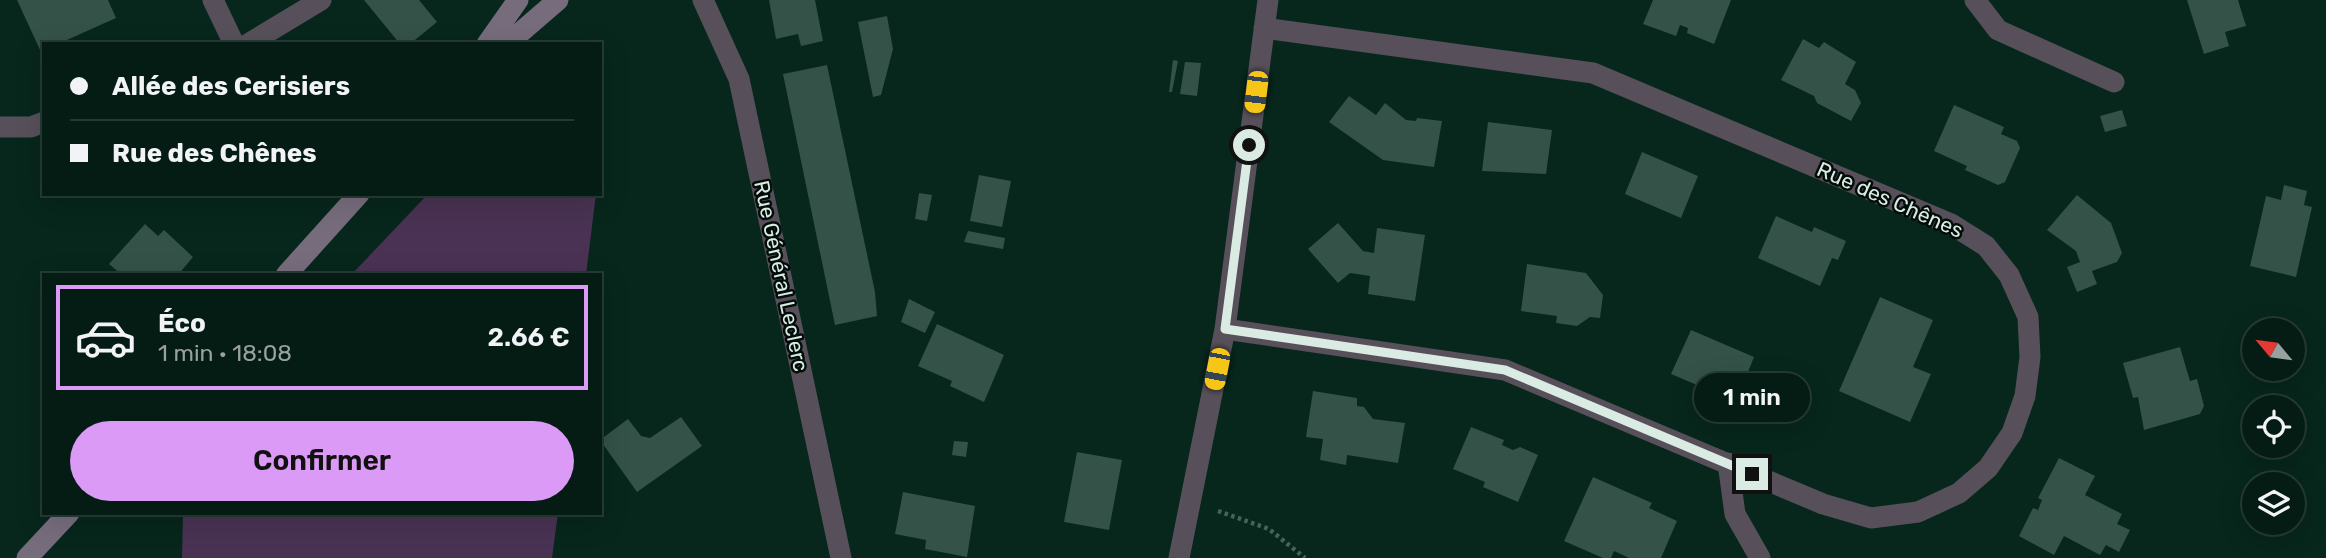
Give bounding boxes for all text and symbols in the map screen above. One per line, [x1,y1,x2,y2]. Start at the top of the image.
car [1244,70,1269,114]
text: Allée des Cerisiers [112,71,350,102]
route start [1233,129,1265,161]
text: Rue des Chênes [112,138,317,169]
street label: Rue des Chênes [1813,156,1967,243]
street label: Rue Général Leclerc [749,178,814,374]
icon: car [74,306,137,369]
text: Éco [158,308,206,339]
north arrow [2242,318,2305,382]
map controls [2242,318,2305,535]
text: 2.66 € [487,322,570,353]
text: 1 min · 18:08 [158,339,292,367]
car [1203,346,1232,392]
callout: 1 min [1694,372,1810,421]
text: 1 min [1723,383,1781,411]
button: locate [2242,395,2305,458]
button: Confirmer [70,421,574,501]
route end [1736,458,1768,490]
button: layers [2242,472,2305,535]

